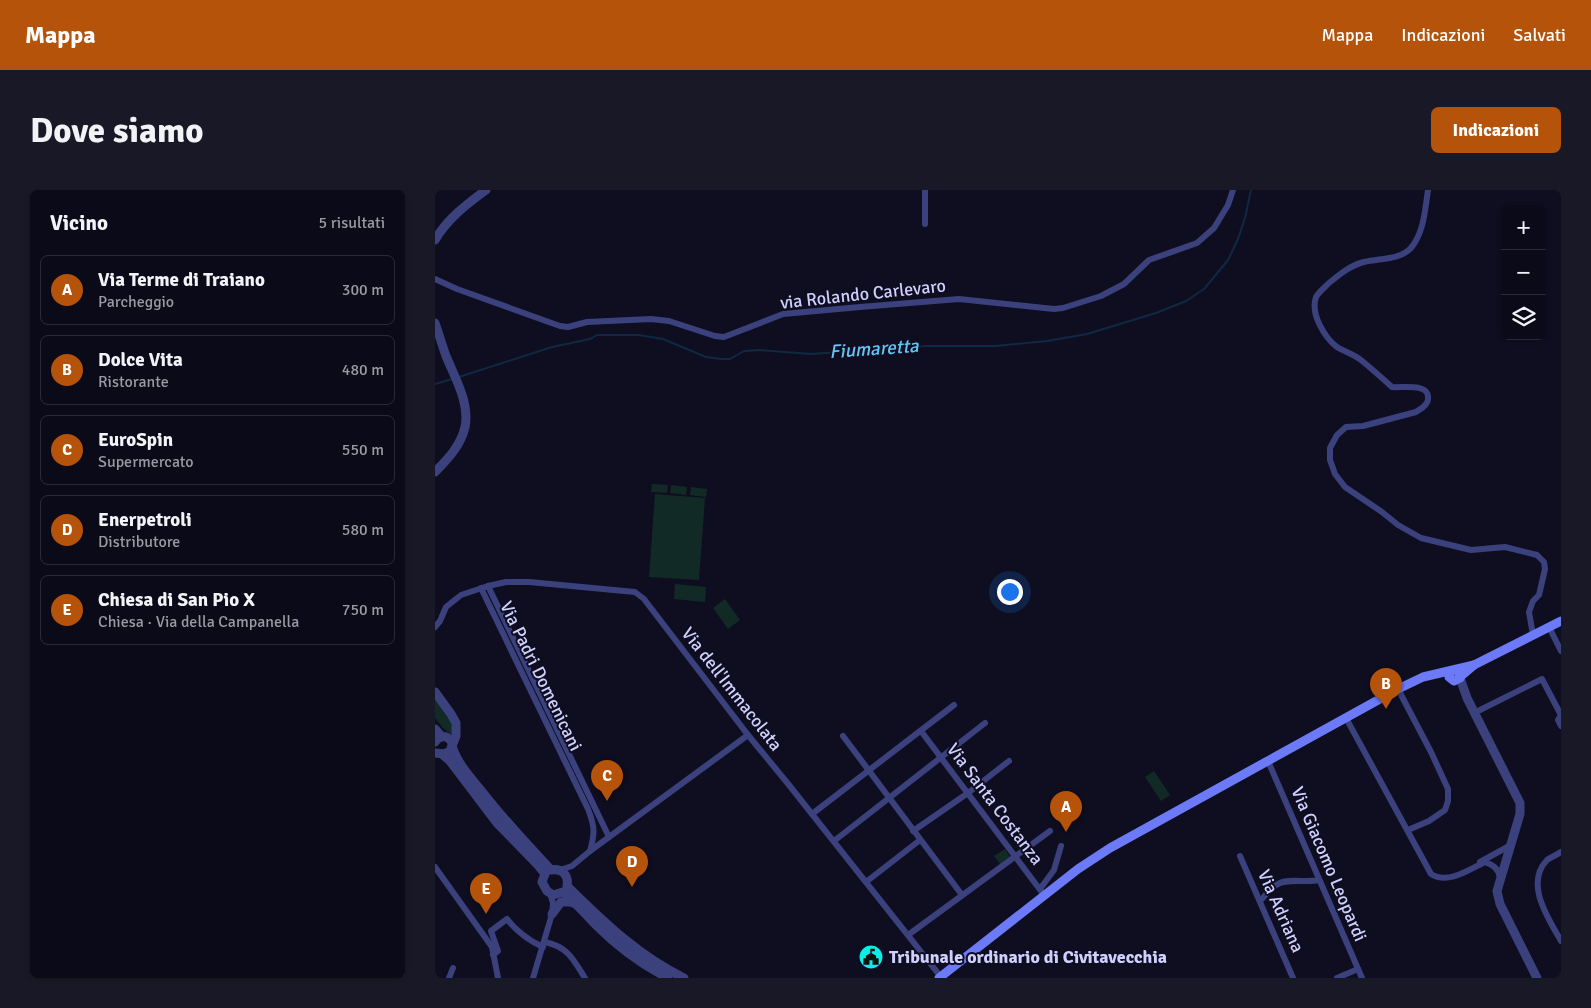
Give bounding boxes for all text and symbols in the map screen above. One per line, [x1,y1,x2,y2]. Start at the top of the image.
text: Mappa [25,20,95,50]
text: Mappa [1321,24,1373,46]
text: Indicazioni [1401,24,1485,46]
text: Salvati [1513,24,1566,46]
button: Indicazioni [1431,107,1561,153]
text: Dove siamo [30,109,204,152]
map controls [1501,205,1546,340]
button: + [1501,205,1546,250]
text: Vicino [50,210,108,236]
text: 5 risultati [319,213,385,233]
button: − [1501,250,1546,295]
text: Via Terme di Traiano [98,268,265,292]
street label: via Rolando Carlevaro [779,274,947,314]
text: A [62,280,72,300]
text: 300 m [342,280,384,300]
text: Parcheggio [98,292,174,312]
button: layers [1501,295,1546,340]
water label: Fiumaretta [829,334,921,364]
text: Dolce Vita [98,348,183,372]
text: B [62,360,72,380]
text: 480 m [342,360,384,380]
text: Ristorante [98,372,169,392]
text: EuroSpin [98,428,173,452]
text: C [62,440,72,460]
text: 550 m [342,440,384,460]
text: Supermercato [98,452,194,472]
text: Enerpetroli [98,508,192,532]
text: D [62,520,72,540]
text: 580 m [342,520,384,540]
text: Distributore [98,532,180,552]
your location [997,579,1023,605]
text: Chiesa di San Pio X [98,588,255,612]
street label: Via Padri Domenicani [495,598,587,754]
text: E [62,600,72,620]
text: 750 m [342,600,384,620]
text: Chiesa · Via della Campanella [98,612,299,632]
street label: Via dell'Immacolata [677,623,787,755]
pin: B [1370,668,1402,709]
street label: Via Santa Costanza [942,739,1048,869]
pin: C [591,760,623,801]
street label: Via Giacomo Leopardi [1286,783,1372,945]
pin: A [1050,791,1082,832]
pin: D [616,846,648,887]
street label: Via Adriana [1253,866,1309,956]
pin: E [470,873,502,914]
public building icon: Tribunale ordinario di Civitavecchia [858,944,884,970]
place label: Tribunale ordinario di Civitavecchia [889,946,1167,968]

